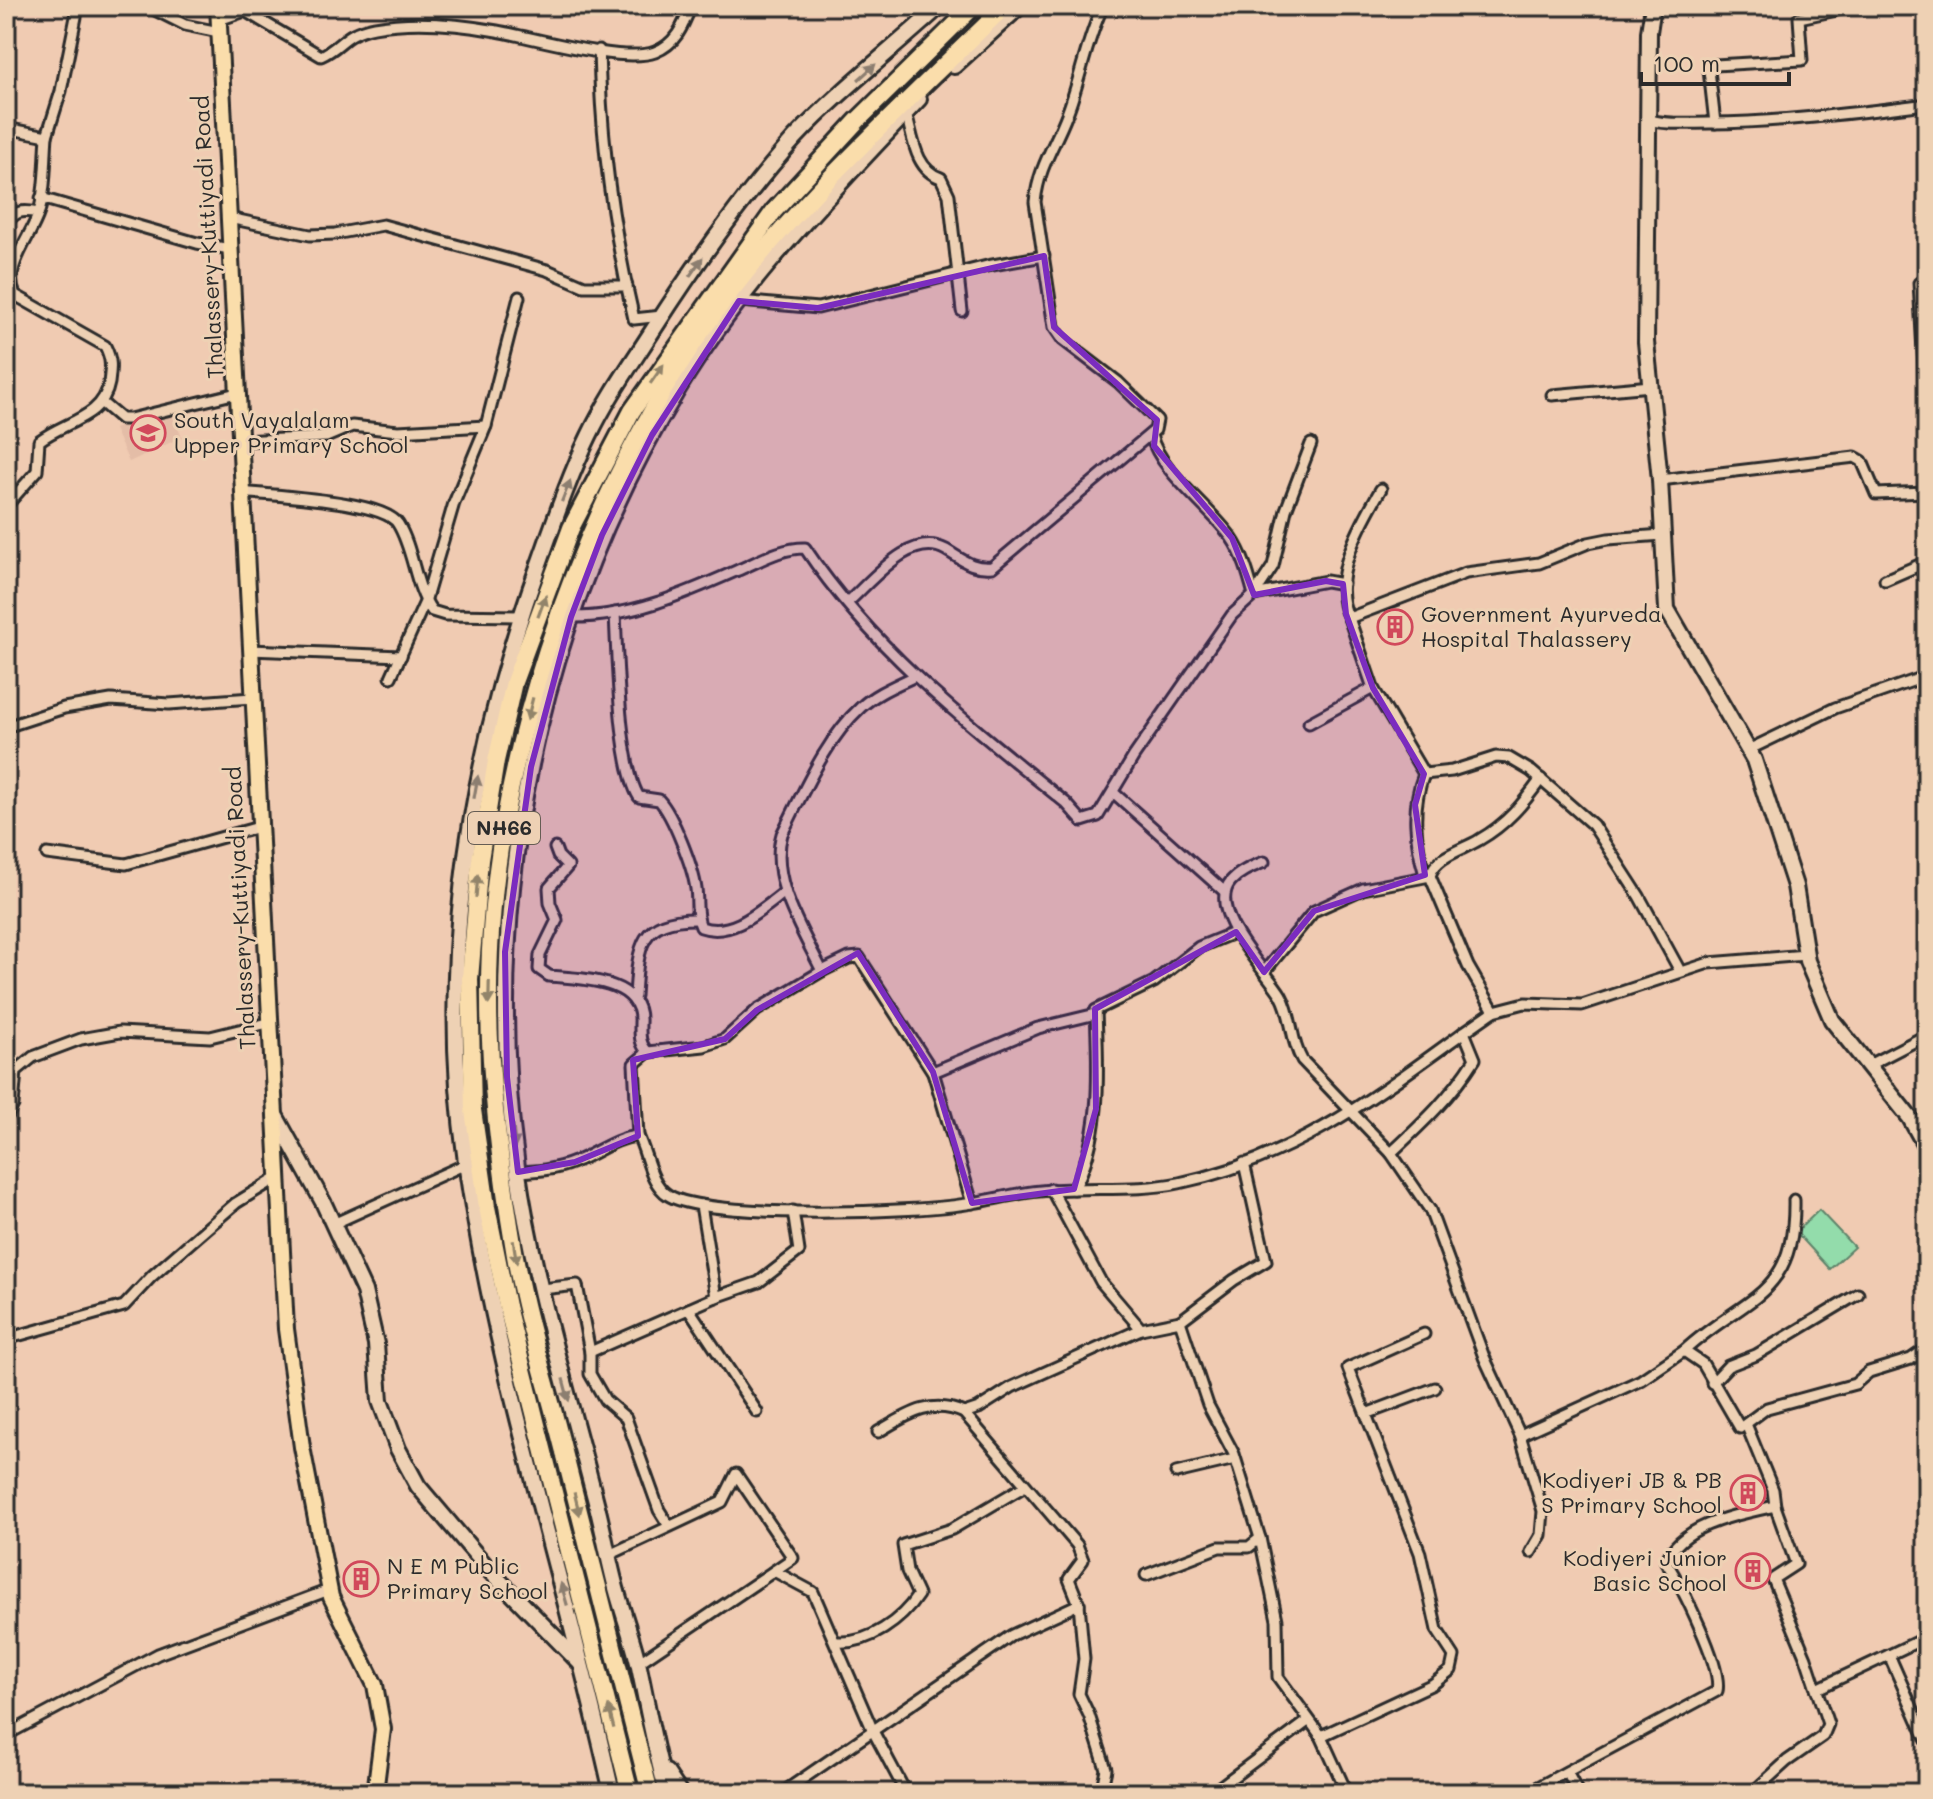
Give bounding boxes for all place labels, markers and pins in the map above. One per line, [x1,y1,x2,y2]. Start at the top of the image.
place label: South Vayalalam Upper Primary School [174,405,409,459]
school or university icon: South Vayalalam Upper Primary School [129,414,167,452]
place label: Government Ayurveda Hospital Thalassery [1421,599,1662,653]
building icon: Government Ayurveda Hospital Thalassery [1376,608,1414,646]
place label: Kodiyeri JB & PB S Primary School [1541,1465,1722,1519]
building icon: Kodiyeri JB & PB S Primary School [1729,1474,1767,1512]
place label: Kodiyeri Junior Basic School [1563,1543,1727,1597]
place label: N E M Public Primary School [387,1551,548,1605]
building icon: Kodiyeri Junior Basic School [1734,1552,1772,1590]
building icon: N E M Public Primary School [342,1560,380,1598]

